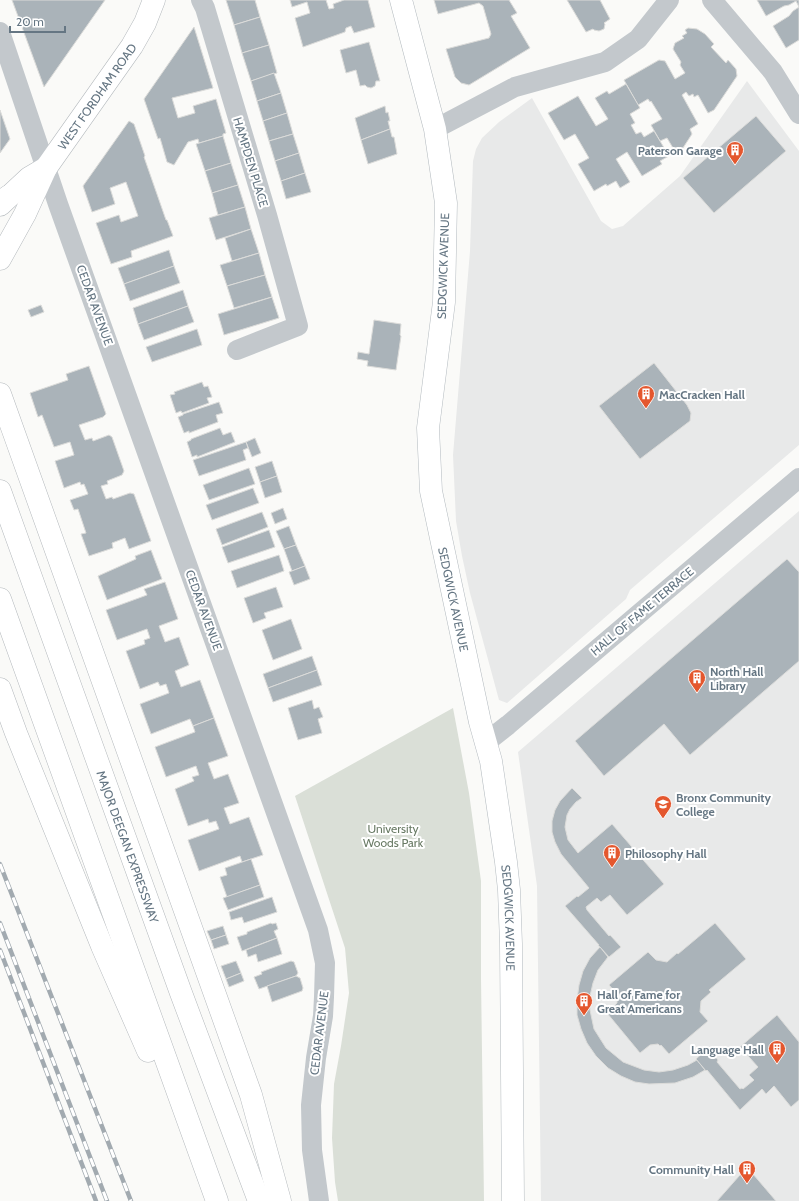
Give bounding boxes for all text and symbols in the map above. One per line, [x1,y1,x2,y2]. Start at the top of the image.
scale bar [10,8,65,34]
text: 20 m [16,14,44,29]
street label: WEST FORDHAM ROAD [54,40,139,152]
street label: HAMPDEN PLACE [230,115,272,209]
building icon: Paterson Garage [725,140,745,165]
place label: Paterson Garage [638,143,722,158]
street label: SEDGWICK AVENUE [434,212,452,319]
street label: CEDAR AVENUE [73,263,117,348]
building icon: MacCracken Hall [636,384,656,409]
place label: MacCracken Hall [659,387,745,402]
street label: SEDGWICK AVENUE [436,546,472,653]
street label: HALL OF FAME TERRACE [588,563,697,658]
street label: CEDAR AVENUE [182,568,226,653]
place label: North Hall Library [710,664,763,693]
building icon: North Hall Library [687,668,707,693]
street label: MAJOR DEEGAN EXPRESSWAY [94,768,163,925]
place label: Bronx Community College [676,790,771,819]
school or university icon: Bronx Community College [653,794,673,819]
park label: University Woods Park [363,821,424,850]
building icon: Philosophy Hall [602,843,622,868]
place label: Philosophy Hall [625,846,707,861]
street label: SEDGWICK AVENUE [499,864,519,971]
place label: Hall of Fame for Great Americans [597,987,682,1016]
street label: CEDAR AVENUE [306,990,332,1076]
building icon: Hall of Fame for Great Americans [574,991,594,1016]
building icon: Language Hall [767,1039,787,1064]
place label: Language Hall [691,1042,764,1057]
building icon: Community Hall [737,1159,757,1184]
place label: Community Hall [649,1162,734,1177]

